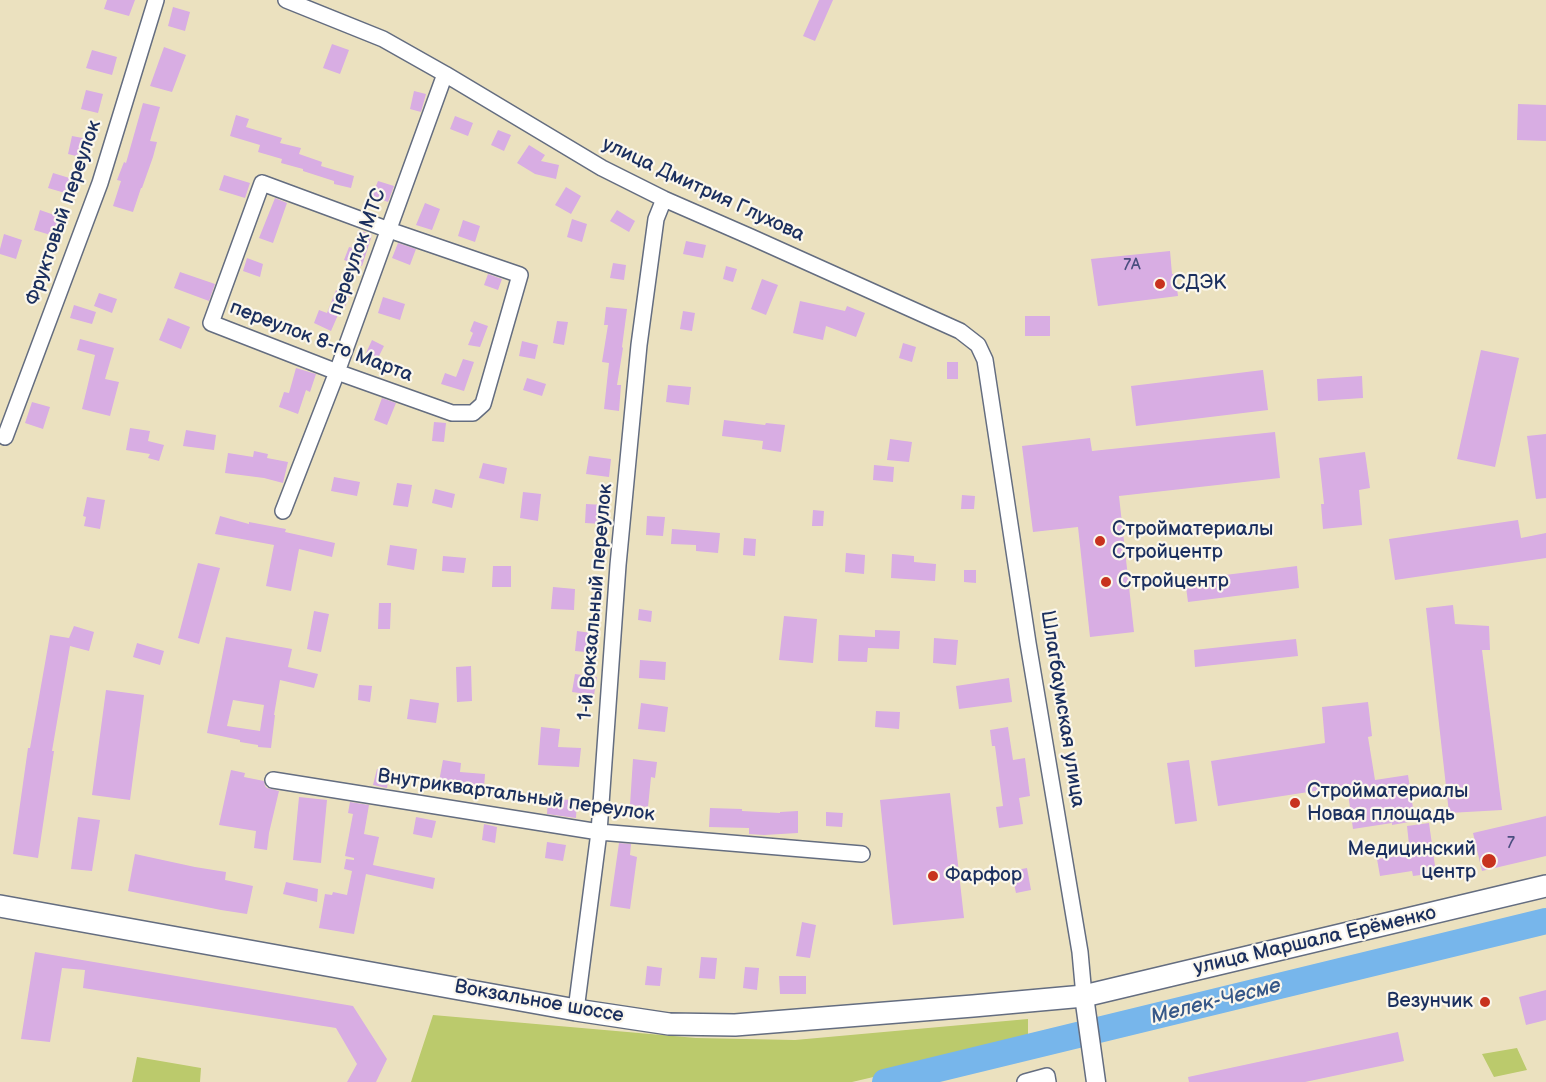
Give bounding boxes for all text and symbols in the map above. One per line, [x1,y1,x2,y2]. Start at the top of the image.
street label: Фруктовый переулок [21,117,107,309]
street label: улица Дмитрия Глухова [598,132,808,248]
street label: переулок МТС [324,185,392,319]
house number: 7А [1123,256,1141,276]
place label: СДЭК [1172,272,1226,296]
marker: СДЭК [1153,277,1167,291]
street label: переулок 8-го Марта [226,296,416,388]
street label: 1-й Вокзальный переулок [574,483,618,721]
place label: Стройматериалы Стройцентр [1112,518,1273,565]
marker: Стройматериалы Стройцентр [1093,534,1107,548]
place label: Стройцентр [1118,570,1229,594]
marker: Стройцентр [1099,575,1113,589]
street label: Шлагбаумская улица [1035,609,1089,809]
street label: Внутриквартальный переулок [376,765,656,827]
place label: Стройматериалы Новая площадь [1307,780,1468,827]
marker: Стройматериалы Новая площадь [1288,796,1302,810]
house number: 7 [1507,834,1515,854]
place label: Медицинский центр [1348,838,1476,885]
marker: Медицинский центр [1480,852,1498,870]
place label: Фарфор [945,864,1022,888]
marker: Фарфор [926,869,940,883]
street label: улица Маршала Ерёменко [1191,901,1439,981]
water label: Мелек-Чесме [1148,974,1284,1030]
street label: Вокзальное шоссе [453,975,625,1029]
place label: Везунчик [1387,990,1473,1014]
marker: Везунчик [1478,995,1492,1009]

